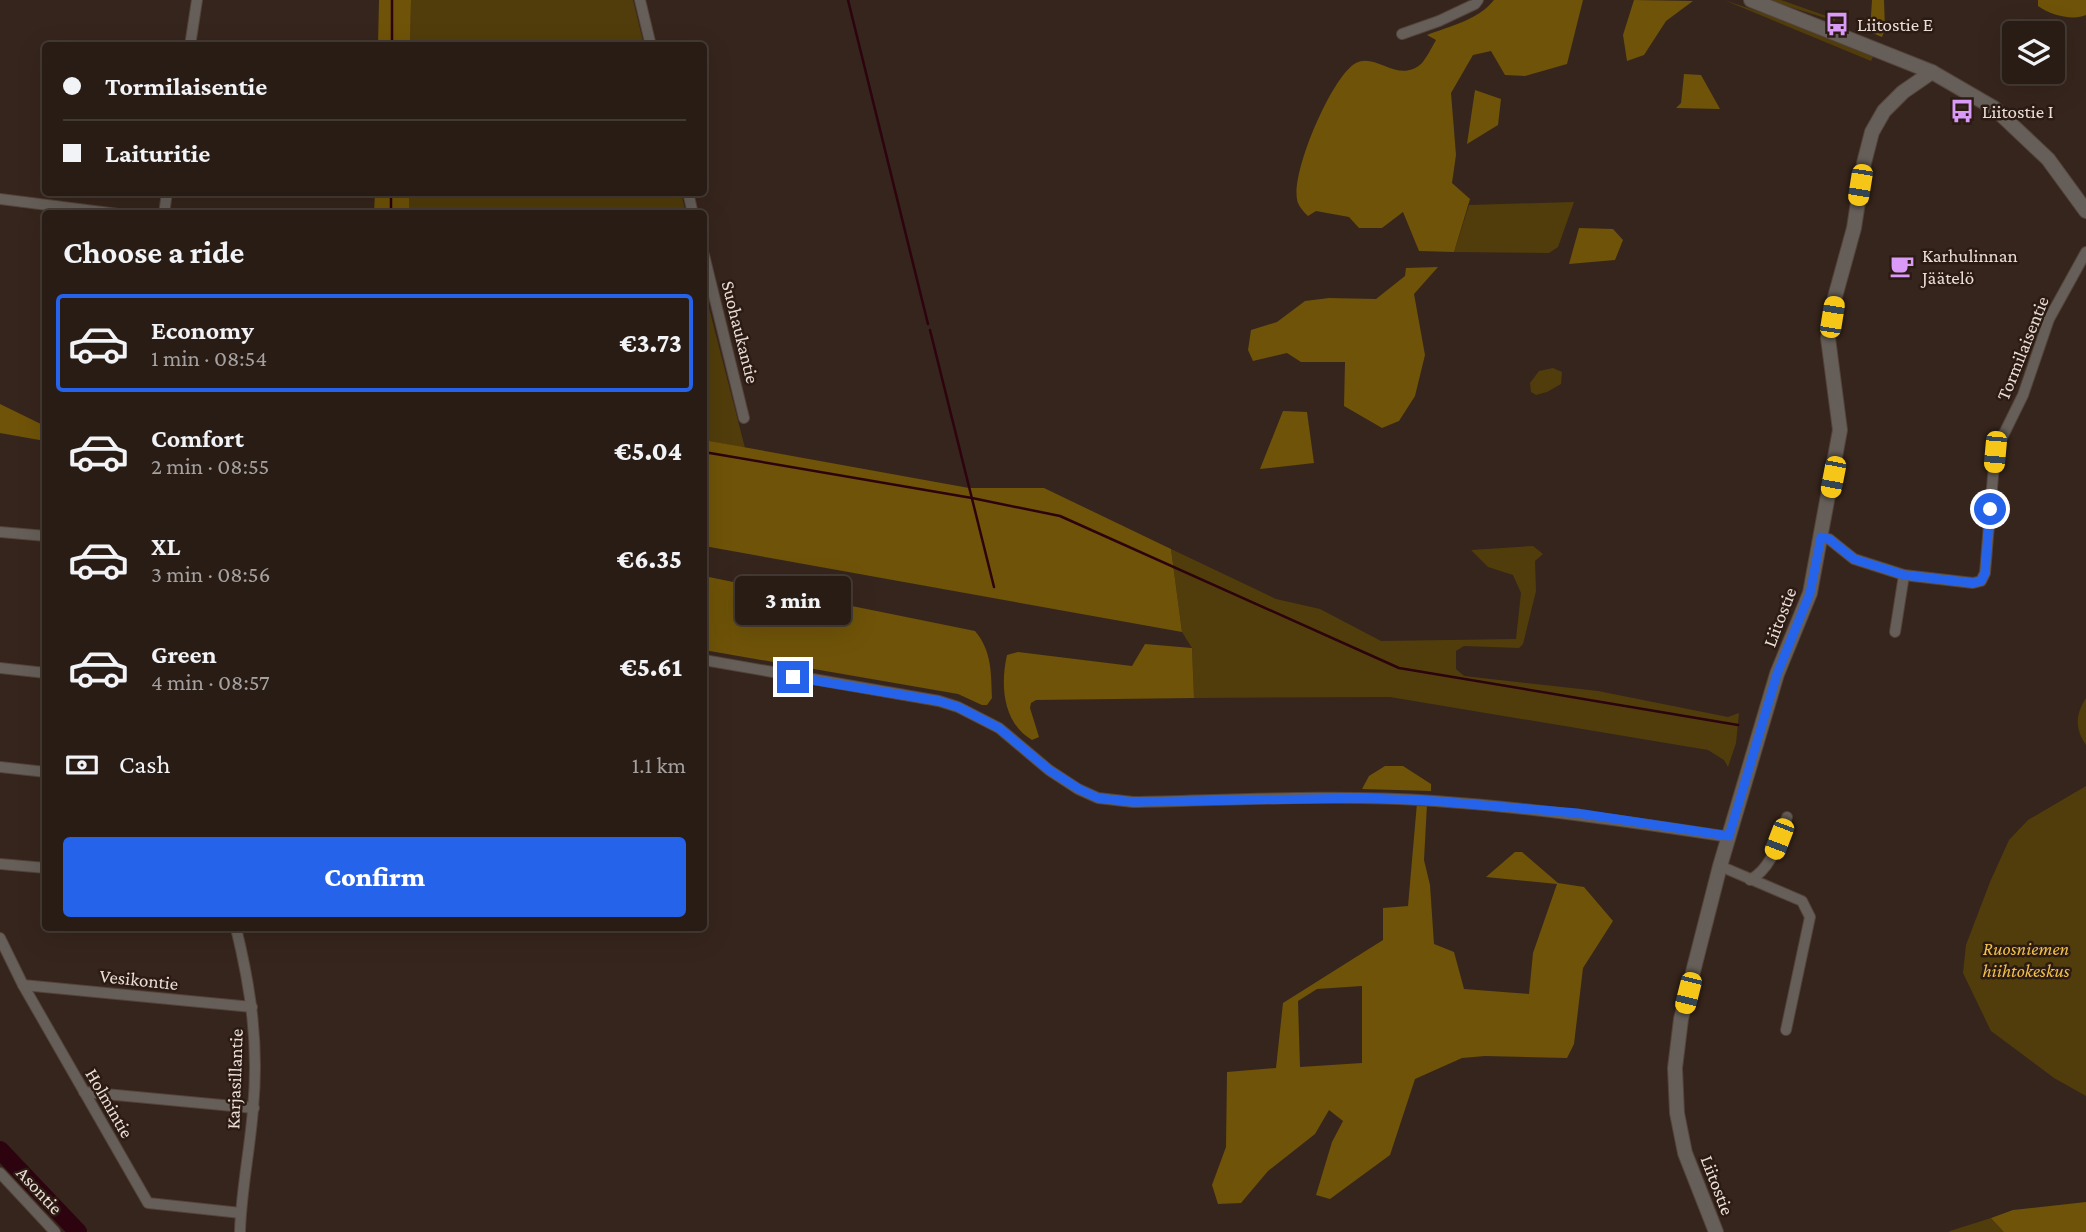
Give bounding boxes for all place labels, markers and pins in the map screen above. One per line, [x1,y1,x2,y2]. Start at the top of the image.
bus stop icon: Liitostie E [1823,10,1851,38]
place label: Liitostie E [1857,14,1933,35]
bus stop icon: Liitostie I [1948,97,1976,125]
place label: Liitostie I [1982,101,2053,122]
place label: Karhulinnan Jäätelö [1920,245,2018,288]
cafe icon: Karhulinnan Jäätelö [1888,252,1916,280]

